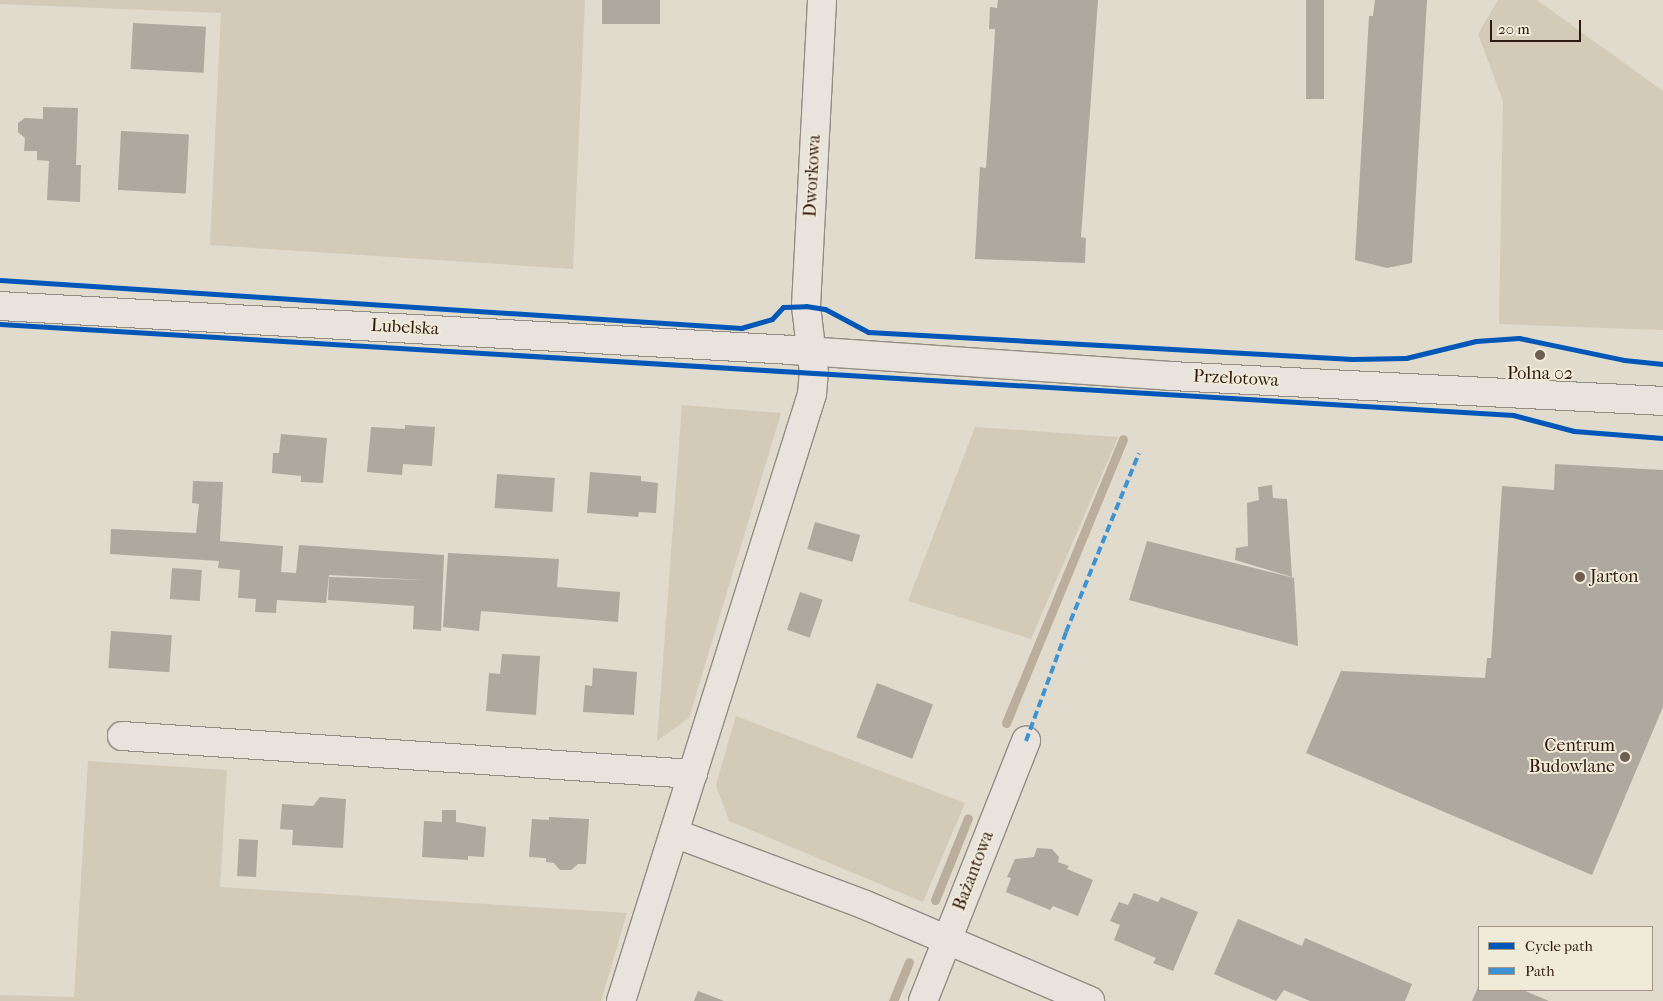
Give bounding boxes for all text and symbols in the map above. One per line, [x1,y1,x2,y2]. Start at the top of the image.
scale bar [1493,10,1584,42]
text: 20 m [1498,20,1530,38]
street label: Dworkowa [800,134,826,218]
street label: Lubelska [370,315,440,341]
marker: Polna 02 [1534,349,1546,361]
place label: Polna 02 [1507,363,1573,385]
street label: Przelotowa [1193,366,1279,392]
place label: Jarton [1590,566,1638,588]
marker: Jarton [1574,571,1586,583]
place label: Centrum Budowlane [1529,736,1615,779]
marker: Centrum Budowlane [1619,751,1631,763]
street label: Bażantowa [949,828,999,914]
legend [1478,926,1653,991]
text: Cycle path [1525,937,1593,955]
text: Path [1525,962,1555,980]

